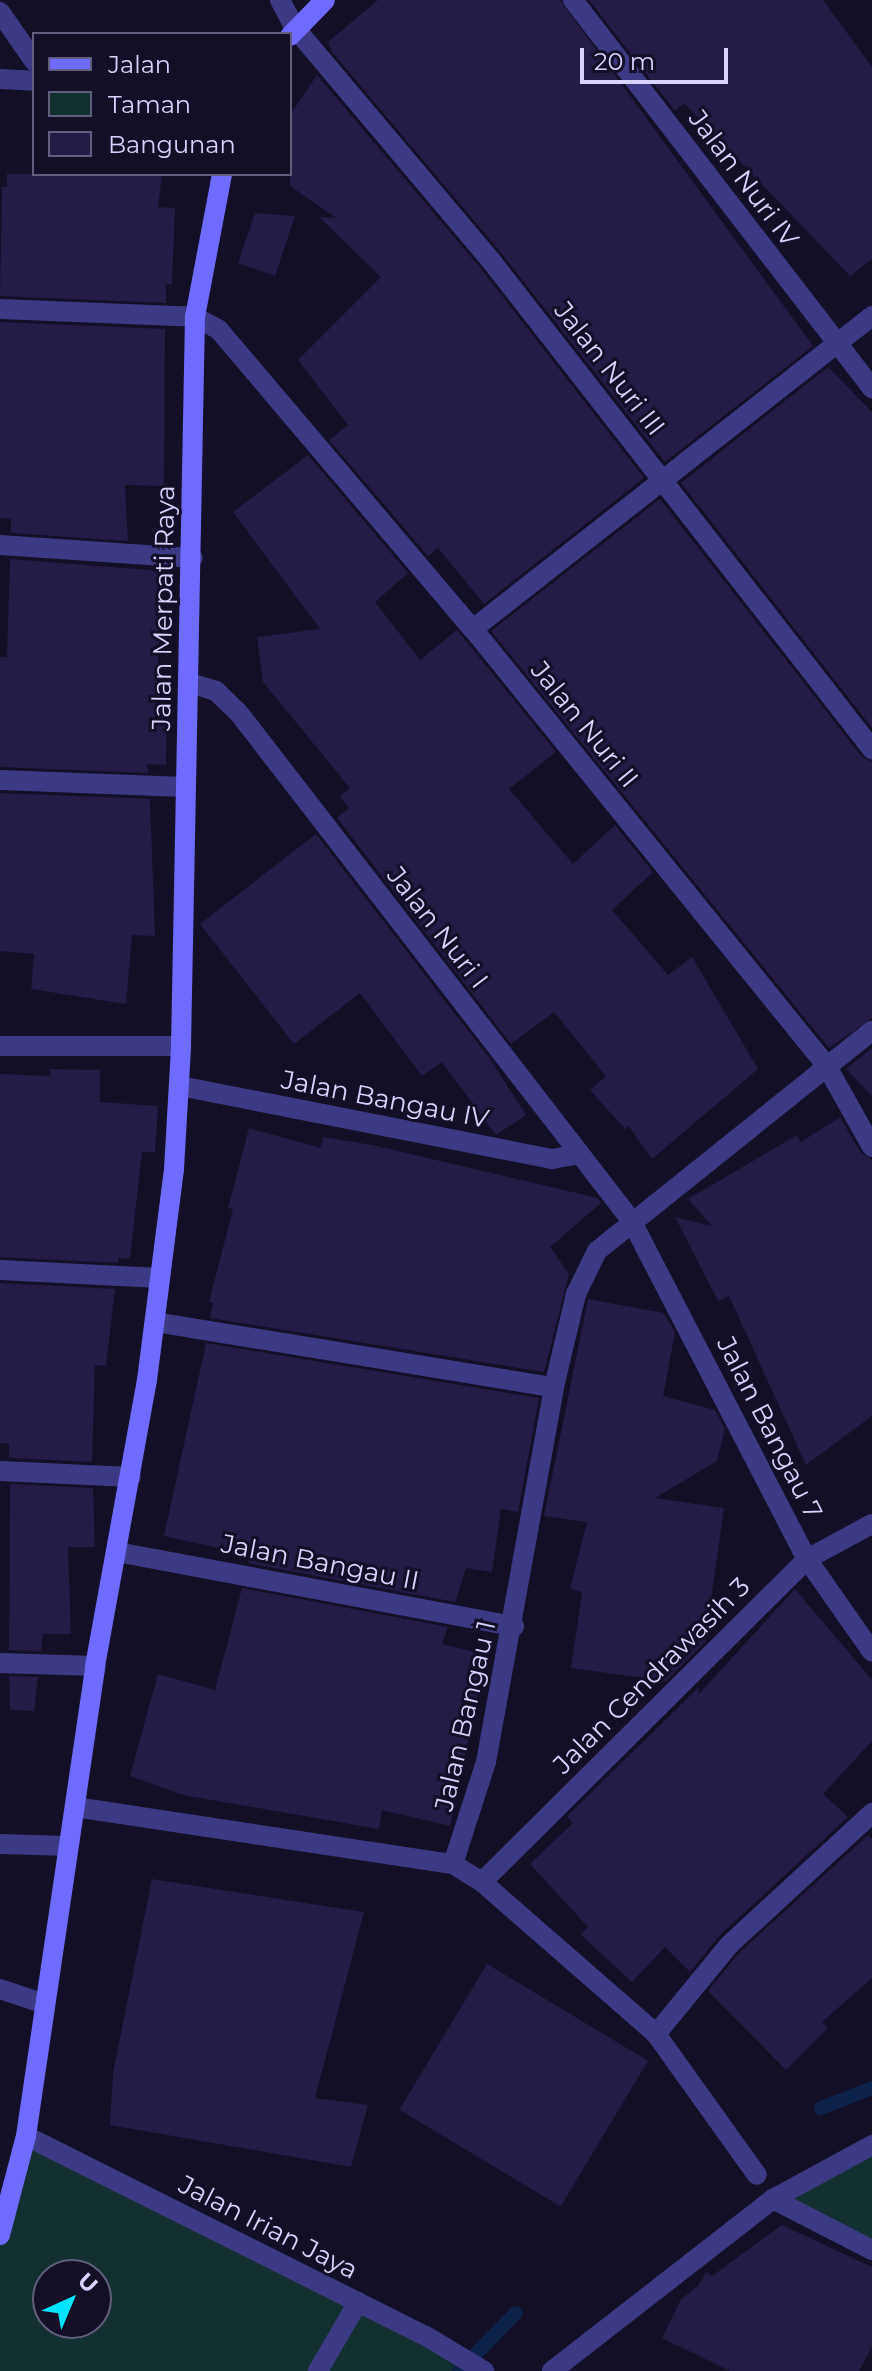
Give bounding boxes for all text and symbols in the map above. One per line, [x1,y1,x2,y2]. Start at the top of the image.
legend [32,32,292,176]
scale bar [584,32,732,82]
text: 20 m [594,47,655,76]
text: Jalan [108,50,171,79]
text: Taman [108,90,191,119]
street label: Jalan Nuri IV [681,104,805,254]
text: Bangunan [108,130,236,159]
street label: Jalan Nuri III [547,296,671,442]
street label: Jalan Merpati Raya [146,485,182,731]
street label: Jalan Nuri II [524,656,644,794]
street label: Jalan Nuri I [380,861,494,995]
street label: Jalan Bangau IV [279,1065,491,1135]
street label: Jalan Bangau 7 [710,1332,828,1524]
street label: Jalan Bangau II [218,1529,422,1597]
street label: Jalan Cendrawasih 3 [547,1571,757,1781]
street label: Jalan Bangau 1 [429,1618,503,1814]
street label: Jalan Irian Jaya [173,2169,363,2287]
north arrow [32,2259,112,2339]
text: U [72,2267,103,2299]

